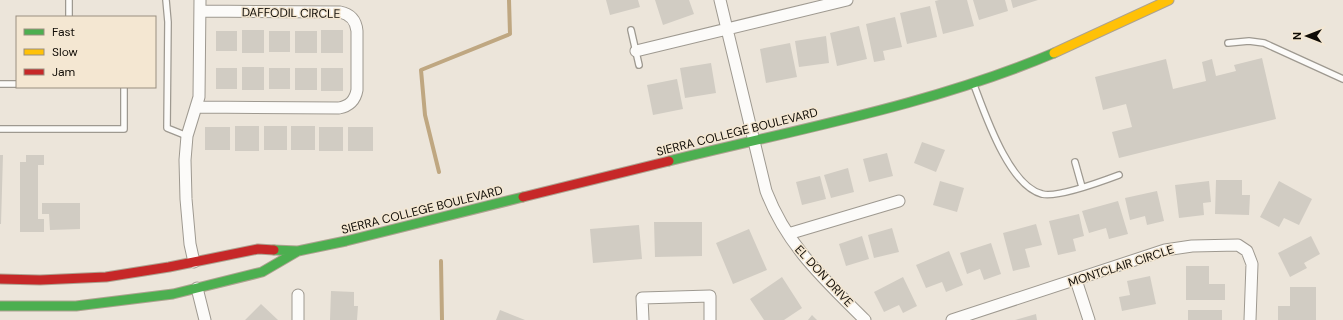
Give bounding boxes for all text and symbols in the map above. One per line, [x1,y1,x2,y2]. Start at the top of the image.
street label: DAFFODIL CIRCLE [242,4,341,22]
legend [16,16,156,88]
north arrow [1287,16,1327,56]
text: Fast [52,24,75,40]
text: N [1290,32,1304,40]
text: Slow [52,44,78,60]
text: Jam [52,64,75,80]
street label: SIERRA COLLEGE BOULEVARD [654,104,820,160]
street label: SIERRA COLLEGE BOULEVARD [339,182,505,238]
street label: MONTCLAIR CIRCLE [1066,241,1176,291]
street label: EL DON DRIVE [791,242,857,310]

